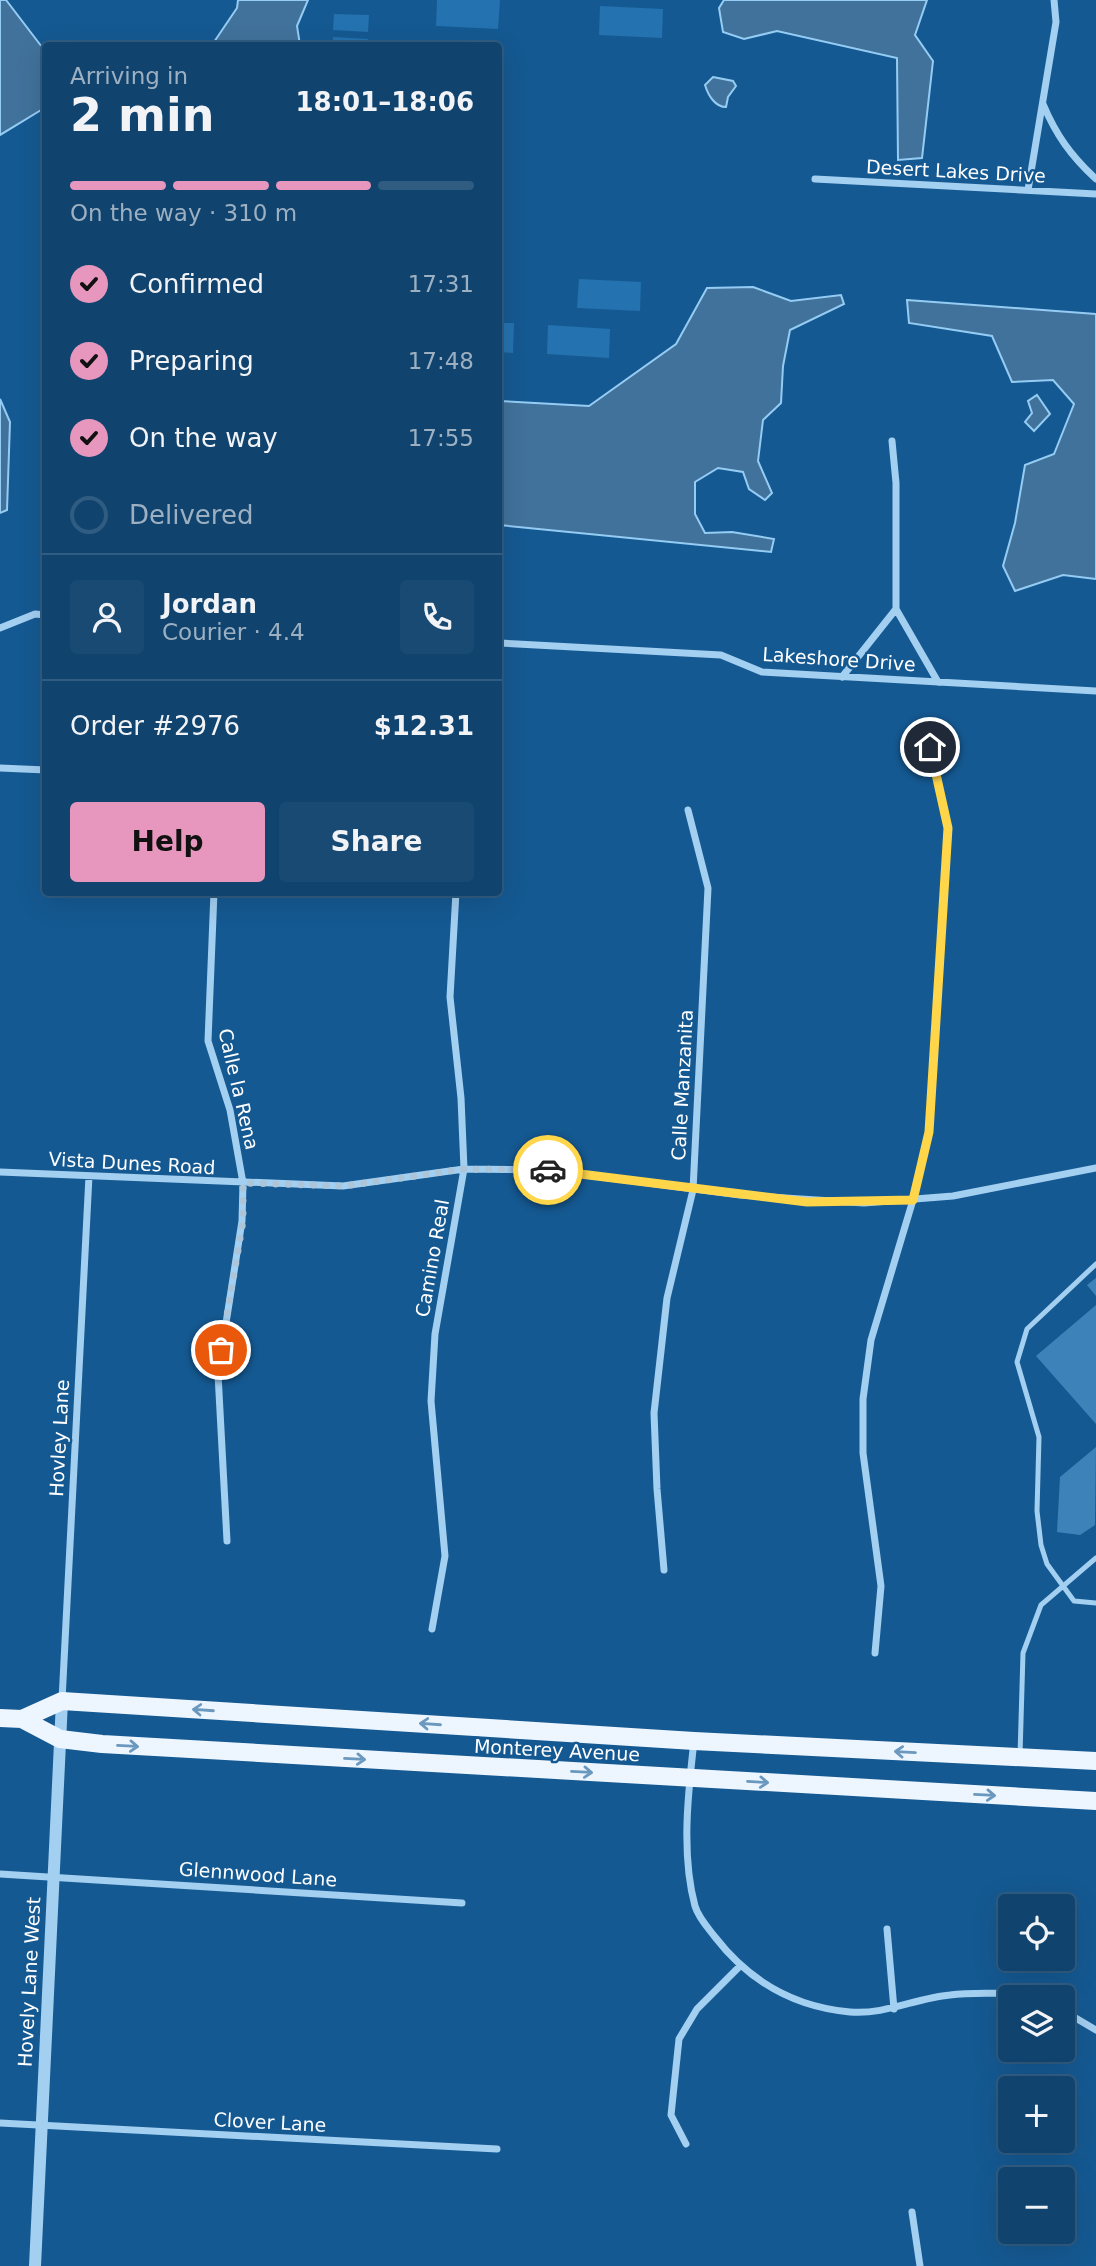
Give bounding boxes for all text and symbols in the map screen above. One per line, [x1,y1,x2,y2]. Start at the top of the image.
text: Arriving in [70,63,188,89]
text: 18:01–18:06 [295,87,474,117]
text: 2 min [70,88,214,142]
street label: Desert Lakes Drive [866,155,1046,187]
text: On the way · 310 m [70,200,297,226]
icon: check [70,265,108,303]
text: Confirmed [129,269,264,299]
text: 17:31 [408,271,474,297]
icon: check [70,342,108,380]
text: Preparing [129,346,254,376]
text: 17:48 [408,348,474,374]
icon: check [70,419,108,457]
text: On the way [129,423,278,453]
text: 17:55 [408,425,474,451]
text: Delivered [129,500,253,530]
button: person [70,580,144,654]
button: phone [400,580,474,654]
text: Jordan [162,589,257,619]
text: Courier · 4.4 [162,619,305,645]
street label: Lakeshore Drive [762,643,916,675]
text: Order #2976 [70,711,240,741]
text: $12.31 [374,711,474,741]
pin [900,717,960,777]
icon: home [911,728,949,766]
button: Help [70,802,265,882]
button: Share [279,802,474,882]
street label: Calle Manzanita [667,1009,697,1161]
street label: Calle la Rena [214,1026,264,1152]
courier [513,1135,583,1205]
street label: Vista Dunes Road [48,1148,216,1178]
icon: car [529,1151,567,1189]
street label: Camino Real [411,1197,453,1319]
pin [191,1320,251,1380]
icon: bag [202,1331,240,1369]
street label: Hovley Lane [45,1379,73,1497]
one-way arrow [192,1703,215,1716]
one-way arrow [419,1717,442,1730]
street label: Monterey Avenue [473,1735,641,1765]
one-way arrow [116,1739,139,1752]
one-way arrow [895,1745,917,1758]
one-way arrow [343,1753,366,1766]
one-way arrow [570,1766,593,1779]
one-way arrow [746,1776,769,1789]
one-way arrow [973,1788,996,1801]
street label: Glennwood Lane [178,1857,338,1891]
map controls [998,1894,1075,2244]
button: locate [998,1894,1075,1971]
street label: Hovely Lane West [14,1896,44,2068]
button: layers [998,1985,1075,2062]
button: + [998,2076,1075,2153]
street label: Clover Lane [213,2108,327,2136]
button: − [998,2167,1075,2244]

